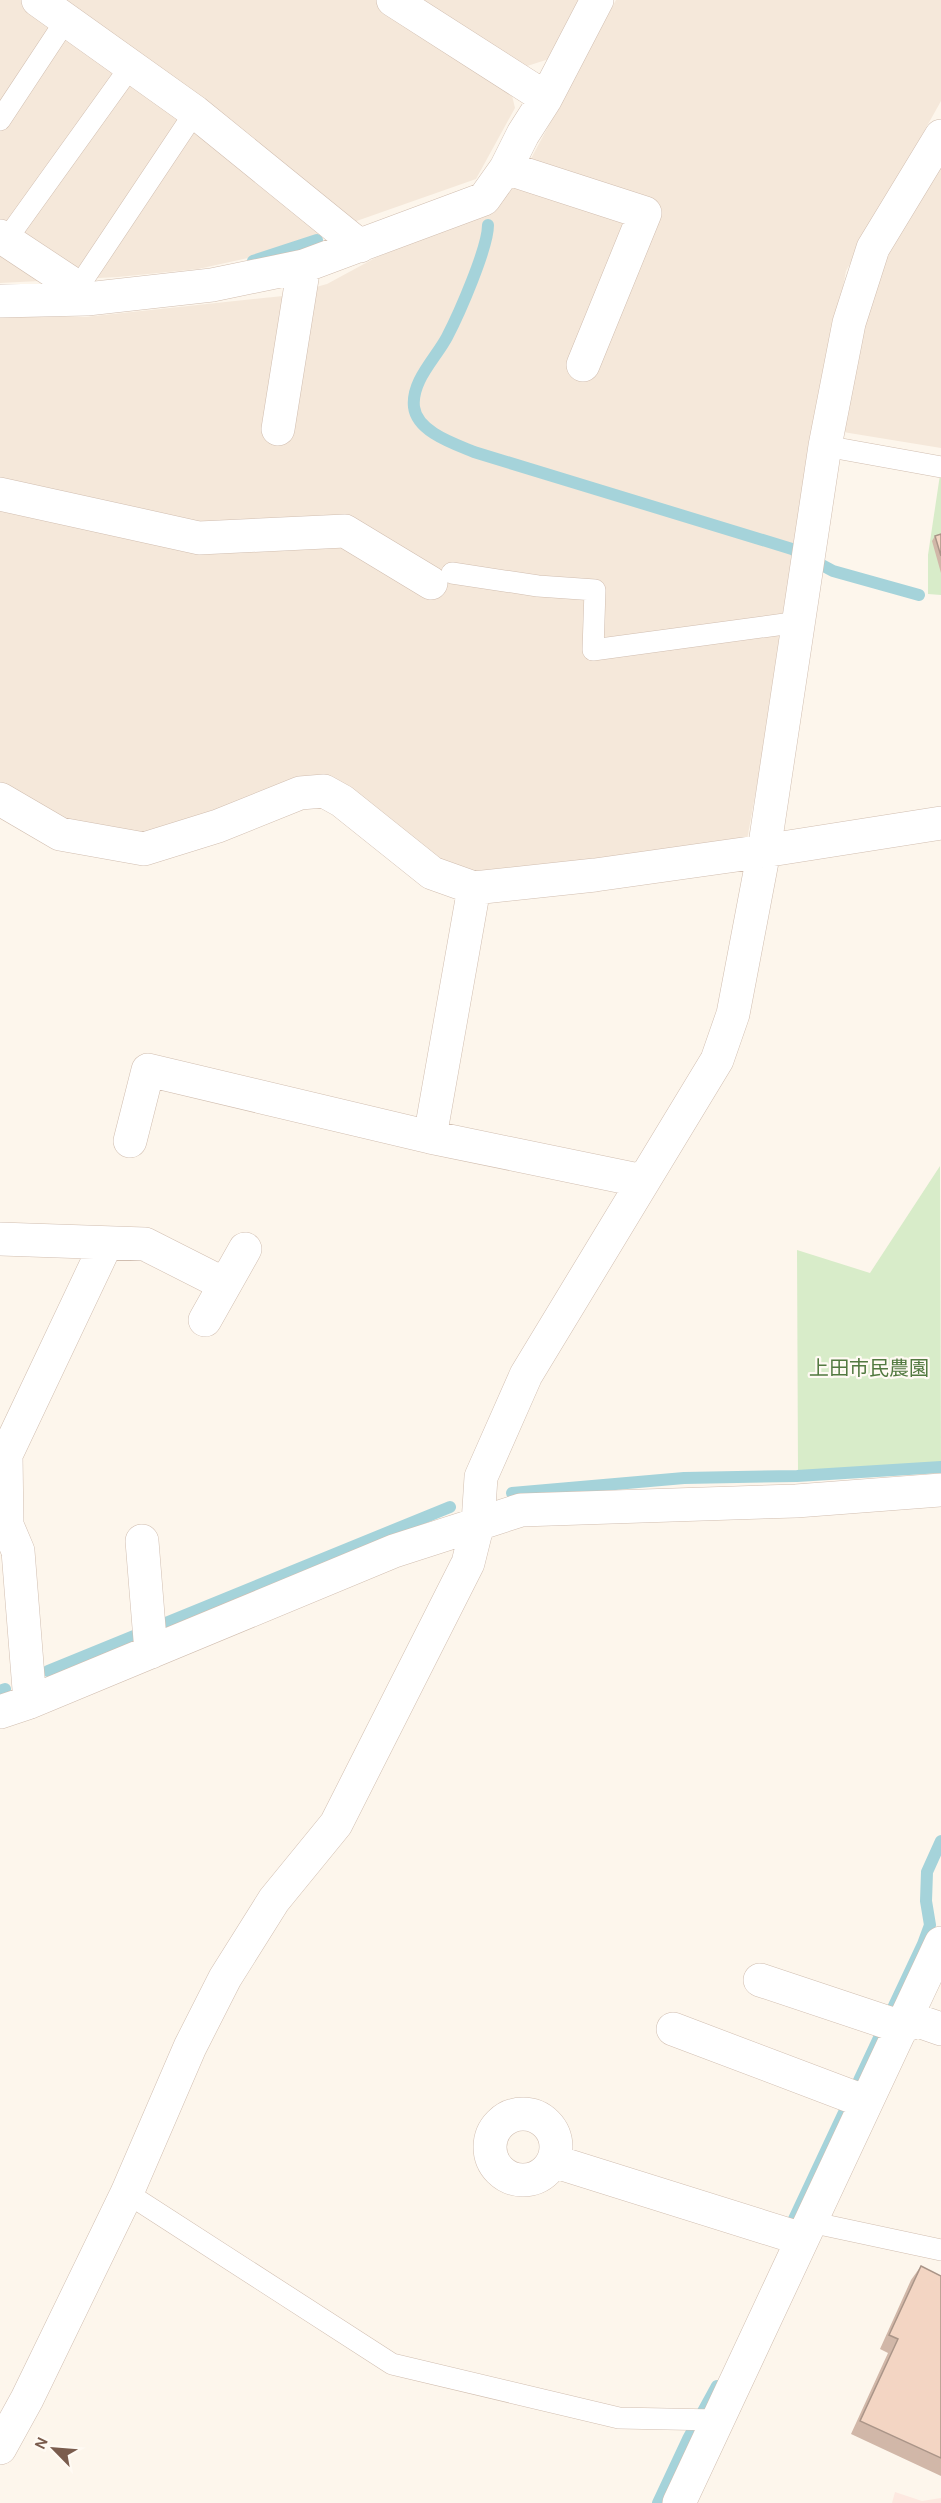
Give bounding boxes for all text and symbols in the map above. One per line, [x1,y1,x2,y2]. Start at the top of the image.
park label: 上田市民農園 [809,1357,929,1380]
north arrow [24,2419,84,2479]
text: N [30,2434,52,2452]

